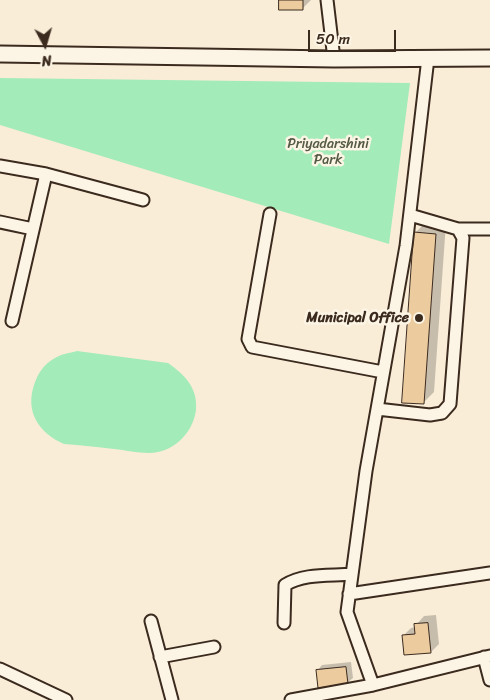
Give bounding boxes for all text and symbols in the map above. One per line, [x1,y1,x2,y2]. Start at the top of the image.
north arrow [20,20,70,70]
scale bar [310,20,398,52]
text: 50 m [316,26,350,52]
text: N [40,47,53,73]
park label: Priyadarshini Park [287,136,369,168]
place label: Municipal Office [306,310,409,326]
marker: Municipal Office [413,312,425,324]

